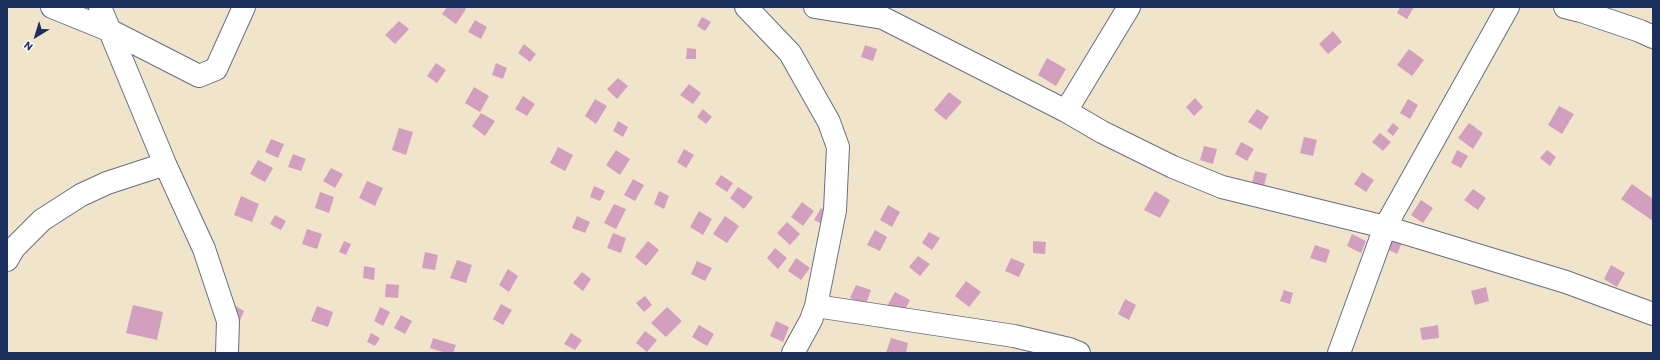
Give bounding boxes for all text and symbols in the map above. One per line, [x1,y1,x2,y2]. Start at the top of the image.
north arrow [16,16,56,56]
text: N [21,38,35,53]

